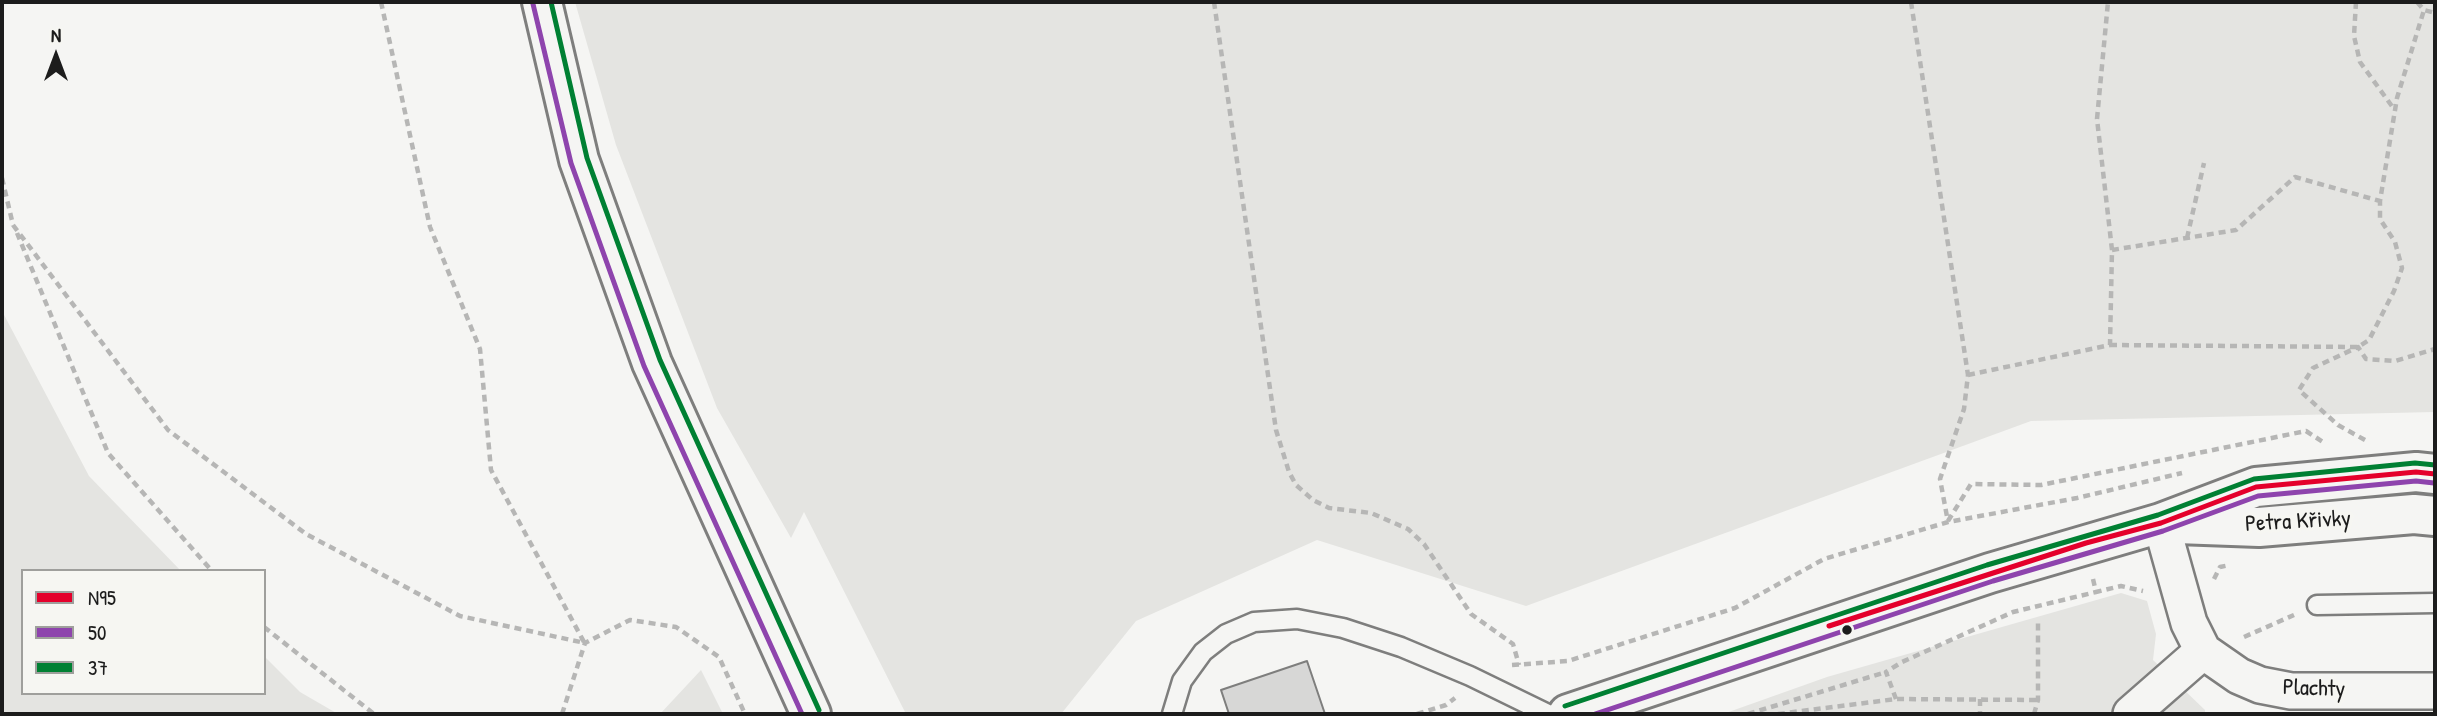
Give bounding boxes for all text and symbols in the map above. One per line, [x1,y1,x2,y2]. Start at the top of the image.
north arrow [21,21,91,91]
text: N [51,22,61,48]
street label: Petra Křivky [2244,505,2352,539]
legend [21,569,266,695]
text: N95 [88,583,116,612]
text: 50 [88,618,106,647]
unlabelled marker [1840,623,1854,637]
text: 37 [88,653,108,682]
street label: Plachty [2282,674,2346,704]

